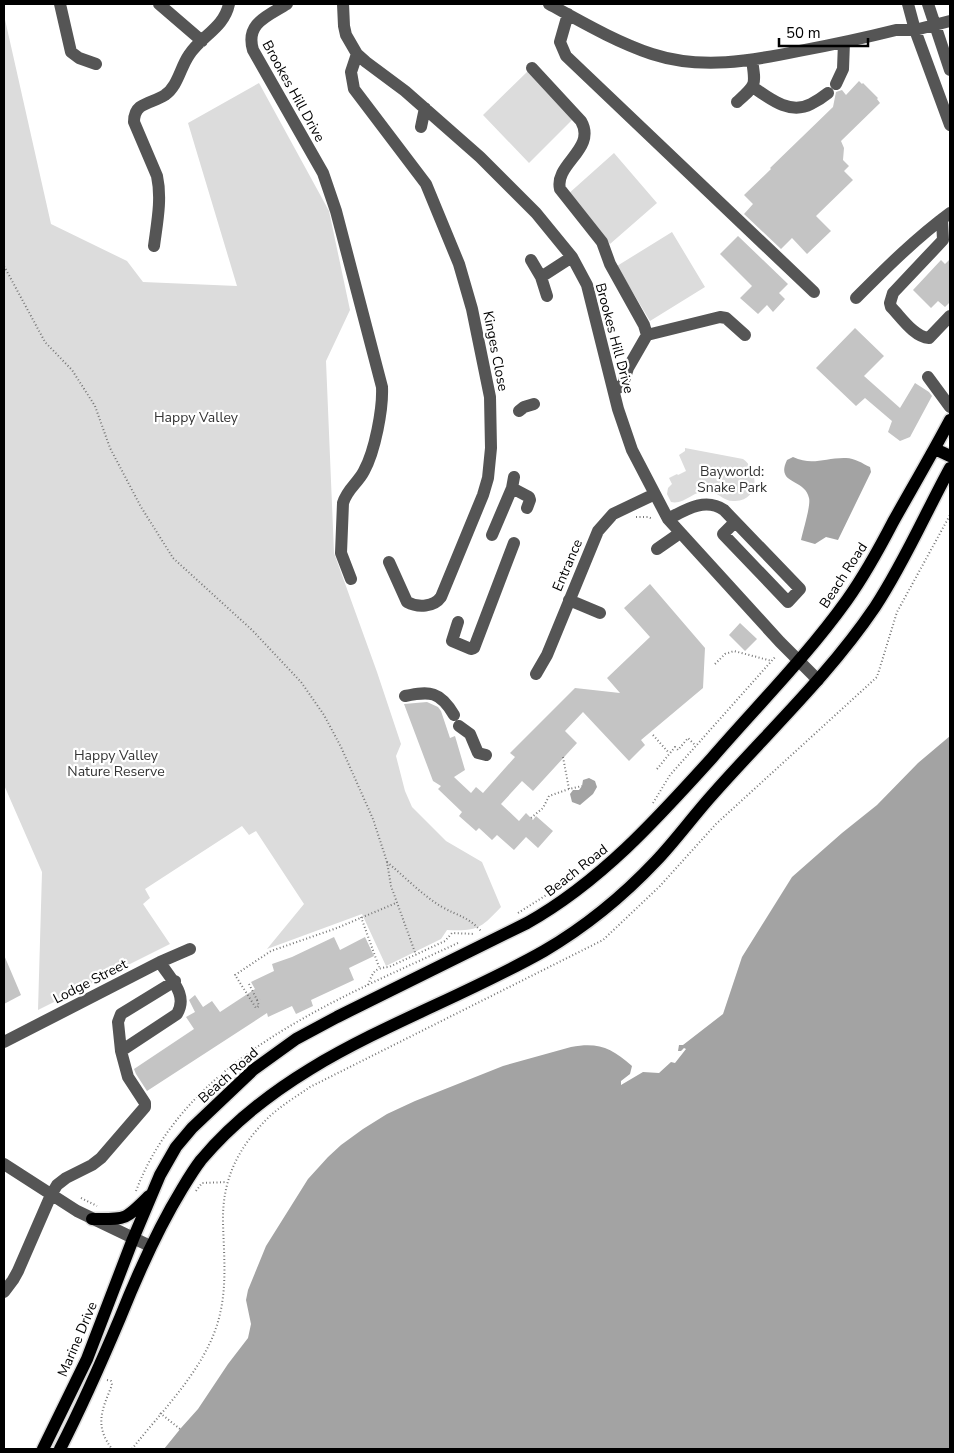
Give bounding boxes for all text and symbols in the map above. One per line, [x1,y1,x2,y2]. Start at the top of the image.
scale bar [779,15,868,47]
text: 50 m [786,23,821,43]
street label: Brookes Hill Drive [258,37,329,146]
street label: Brookes Hill Drive [591,281,638,395]
street label: Kinges Close [478,309,513,393]
park label: Happy Valley [154,408,239,427]
park label: Bayworld: Snake Park [697,462,768,497]
street label: Entrance [548,536,587,594]
street label: Beach Road [815,539,872,612]
park label: Happy Valley Nature Reserve [67,746,165,781]
street label: Beach Road [541,840,612,901]
street label: Lodge Street [50,955,131,1008]
street label: Beach Road [194,1043,263,1108]
street label: Marine Drive [53,1299,102,1380]

